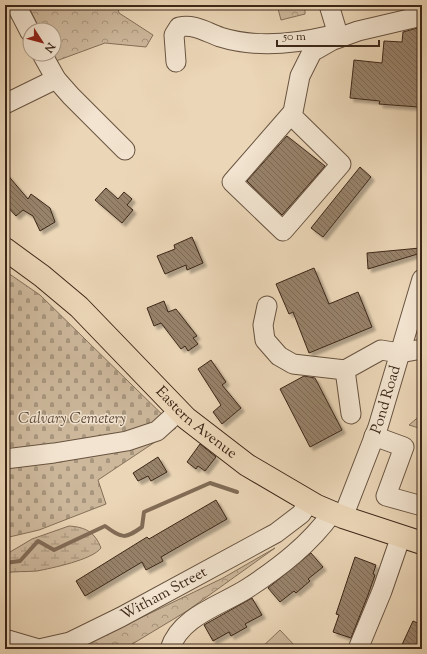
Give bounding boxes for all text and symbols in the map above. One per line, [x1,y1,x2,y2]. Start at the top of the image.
north arrow [22,22,62,62]
scale bar [277,22,379,48]
text: 50 m [282,28,306,46]
text: N [40,38,59,56]
street label: Pond Road [366,363,406,437]
street label: Eastern Avenue [151,382,241,464]
park label: Calvary Cemetery [18,409,126,430]
street label: Witham Street [117,562,211,626]

